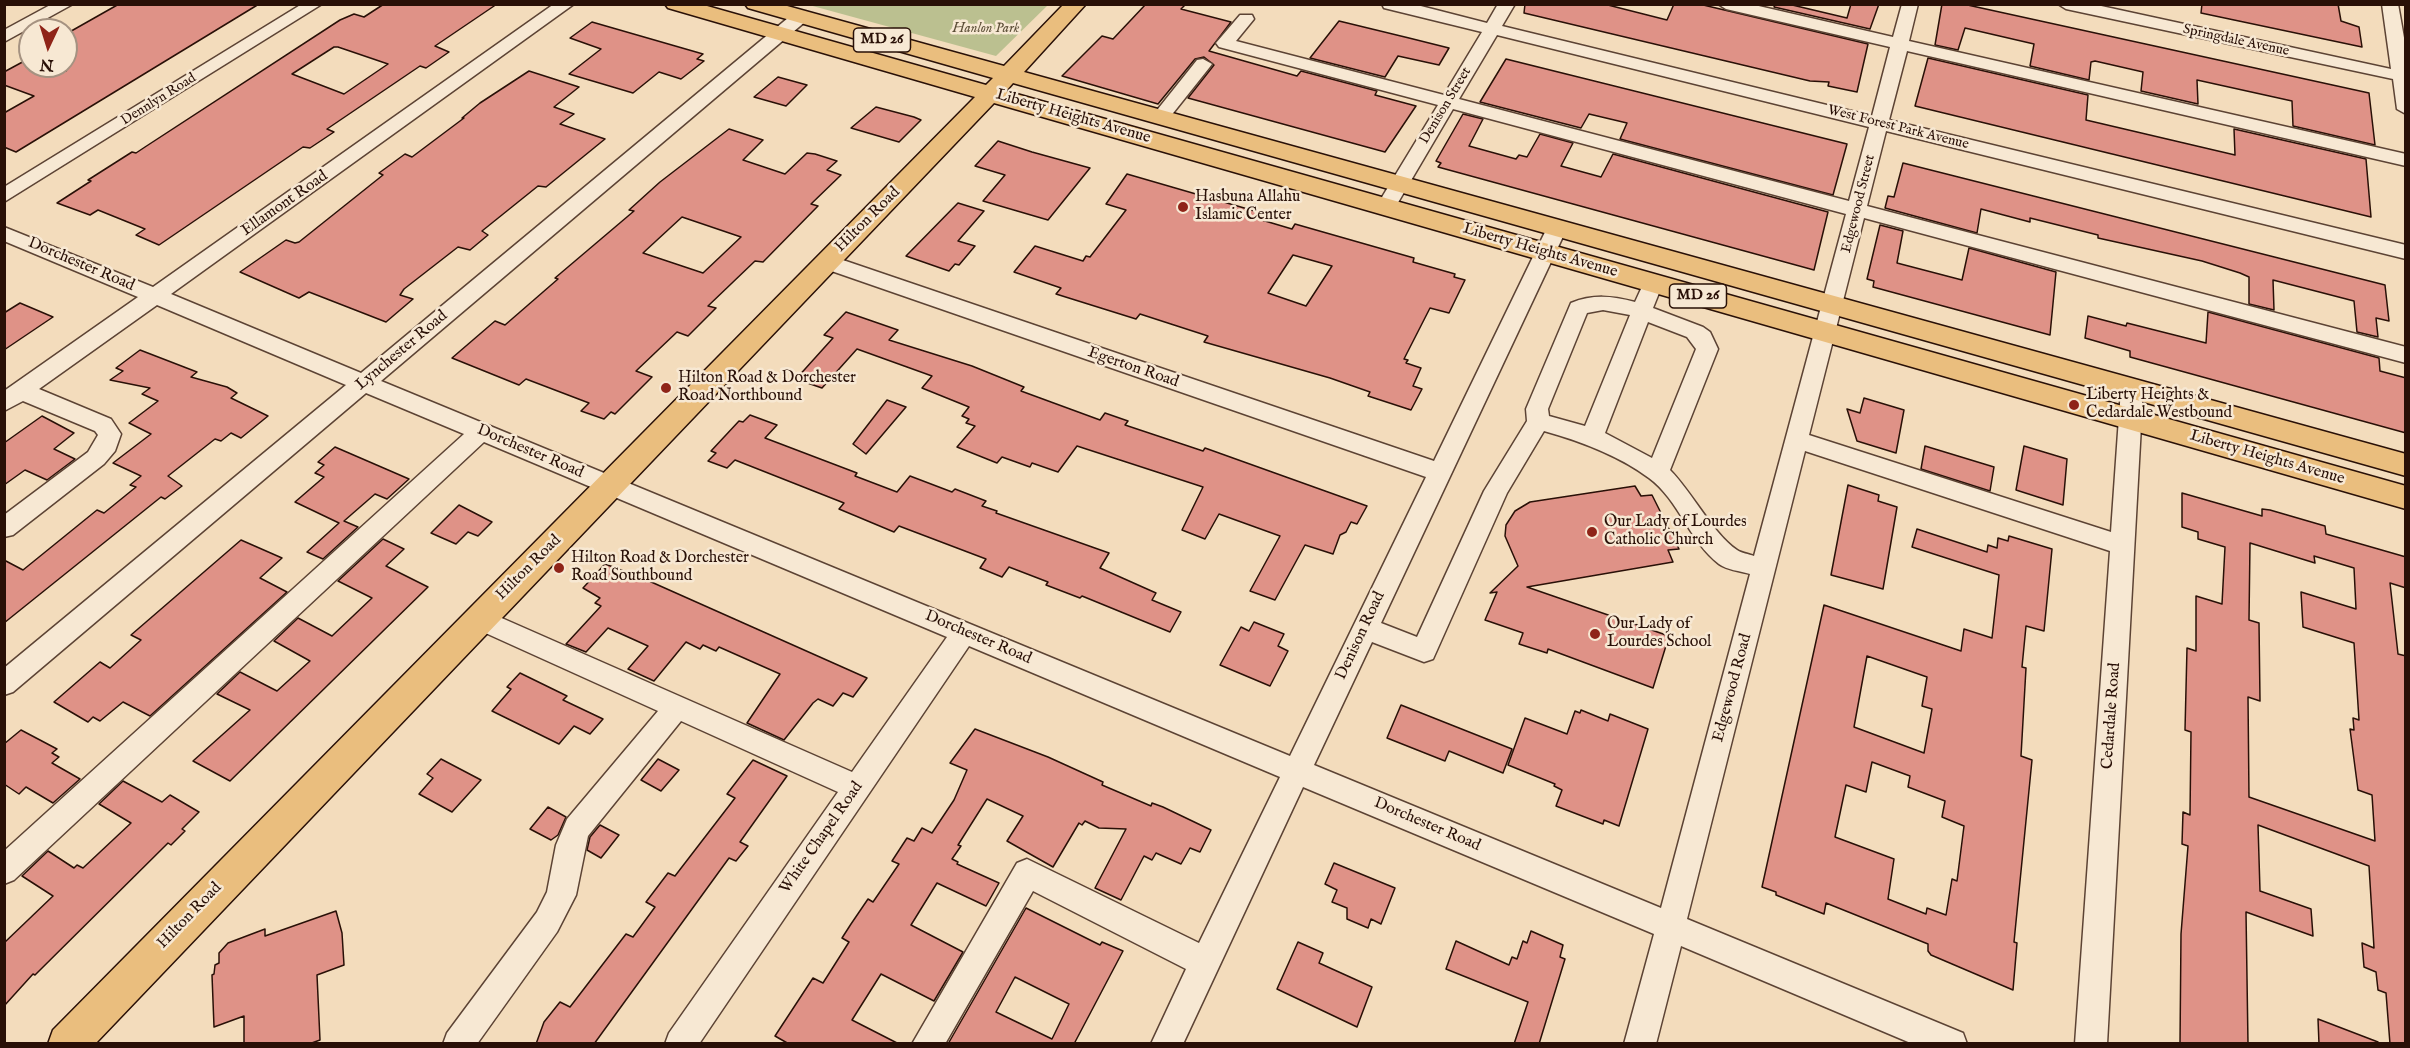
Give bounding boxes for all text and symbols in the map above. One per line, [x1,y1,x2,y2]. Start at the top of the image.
north arrow [18,18,78,78]
park label: Hanlon Park [953,21,1019,37]
street label: Springdale Avenue [2181,22,2291,60]
road number: MD 26 [854,28,910,52]
text: N [39,54,54,74]
street label: Denison Street [1417,65,1475,147]
street label: Dennlyn Road [118,70,200,130]
street label: Liberty Heights Avenue [993,86,1153,148]
street label: West Forest Park Avenue [1826,102,1970,154]
street label: Edgewood Street [1839,153,1879,255]
street label: Ellamont Road [238,167,332,241]
street label: Hilton Road [831,183,905,257]
place label: Hasbuna Allahu Islamic Center [1195,188,1300,226]
marker: Hasbuna Allahu Islamic Center [1176,200,1190,214]
street label: Liberty Heights Avenue [1460,220,1620,282]
street label: Dorchester Road [25,234,137,296]
road number: MD 26 [1670,284,1726,308]
street label: Lynchester Road [352,307,452,395]
street label: Egerton Road [1085,343,1181,393]
place label: Hilton Road & Dorchester Road Northbound [678,369,856,407]
marker: Hilton Road & Dorchester Road Northbound [659,381,673,395]
place label: Liberty Heights & Cedardale Westbound [2086,386,2232,424]
marker: Liberty Heights & Cedardale Westbound [2067,398,2081,412]
street label: Dorchester Road [474,421,586,483]
street label: Liberty Heights Avenue [2187,427,2347,489]
place label: Our Lady of Lourdes Catholic Church [1604,513,1747,551]
marker: Our Lady of Lourdes Catholic Church [1585,525,1599,539]
street label: Hilton Road [492,531,566,605]
place label: Hilton Road & Dorchester Road Southbound [571,549,749,587]
marker: Hilton Road & Dorchester Road Southbound [552,561,566,575]
street label: Denison Road [1332,589,1390,683]
street label: Dorchester Road [922,607,1034,669]
place label: Our Lady of Lourdes School [1607,615,1711,653]
marker: Our Lady of Lourdes School [1588,627,1602,641]
street label: Edgewood Road [1709,632,1757,744]
street label: Cedardale Road [2099,662,2125,770]
street label: White Chapel Road [776,778,868,898]
street label: Dorchester Road [1371,794,1483,856]
street label: Hilton Road [154,879,226,953]

